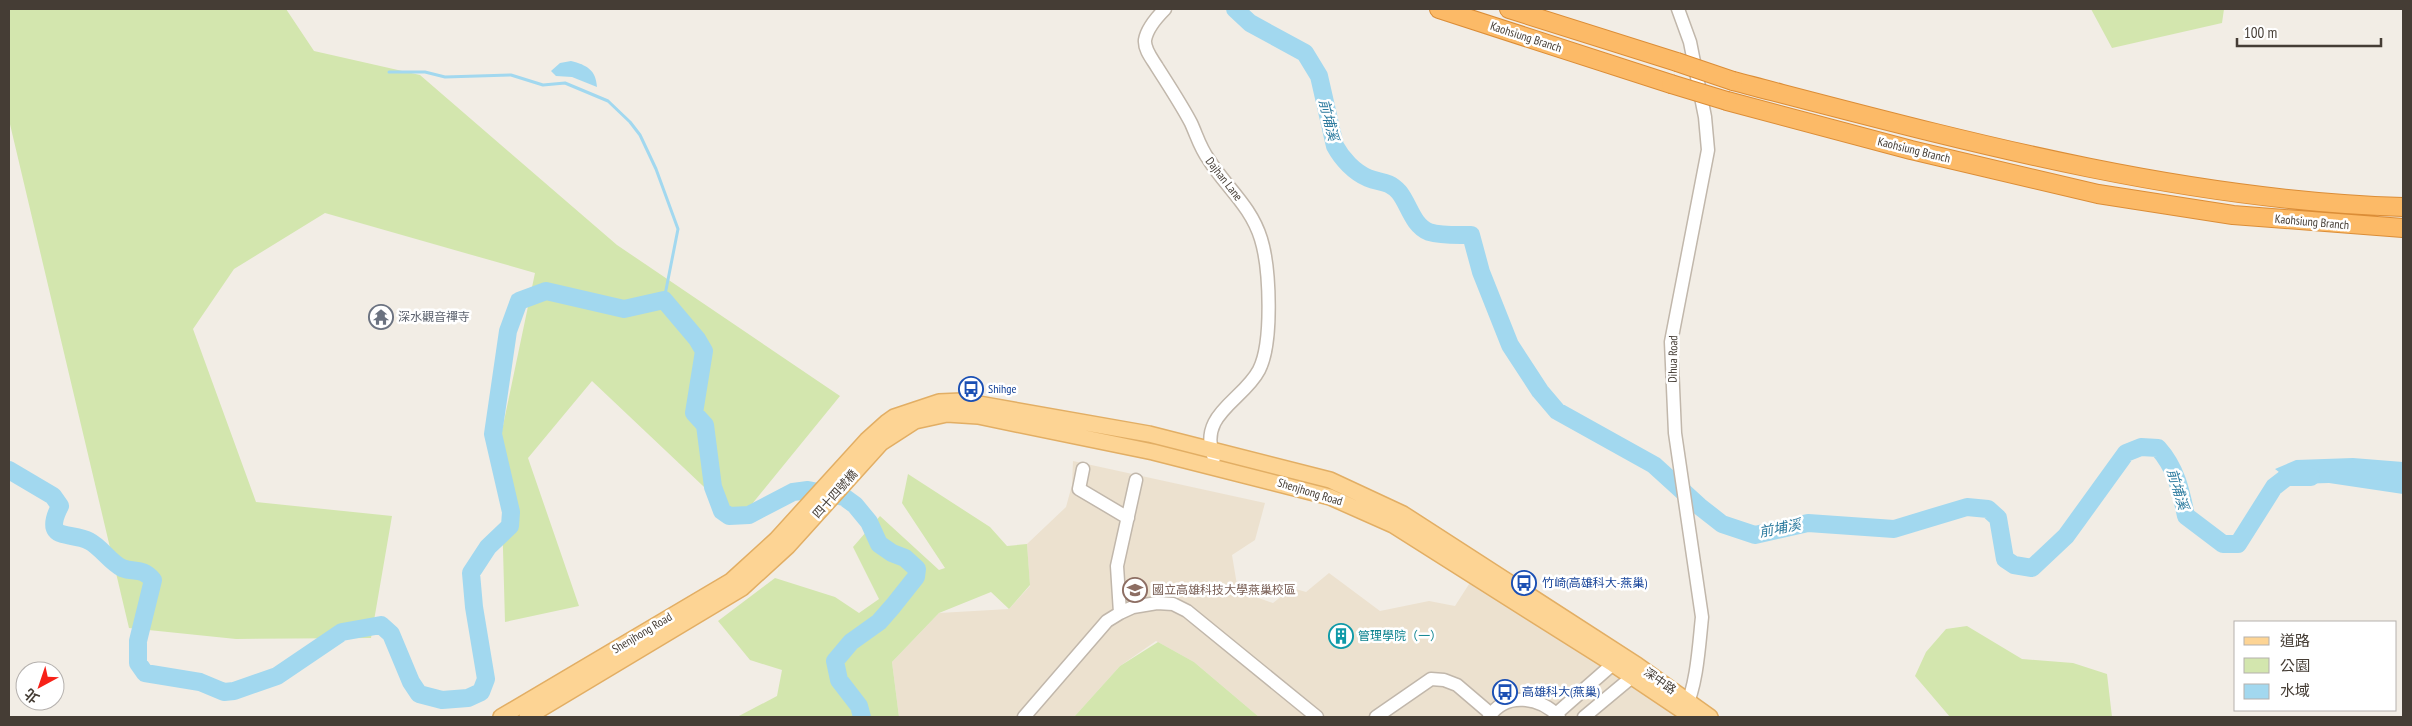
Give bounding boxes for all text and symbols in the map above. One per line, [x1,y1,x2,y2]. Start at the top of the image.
scale bar [2237,15,2381,47]
street label: Kaohsiung Branch [1488,18,1564,55]
text: 100 m [2244,23,2277,42]
water label: 前埔溪 [1315,97,1343,144]
street label: Kaohsiung Branch [1876,133,1952,166]
street label: Dajhan Lane [1203,154,1246,204]
street label: Kaohsiung Branch [2274,211,2350,232]
temple icon: 深水觀音禪寺 [368,304,394,330]
place label: 深水觀音禪寺 [398,309,470,324]
street label: Dihua Road [1665,335,1680,383]
bus stop icon: Shihge [958,376,984,402]
place label: Shihge [988,381,1016,396]
street label: 四十四號橋 [809,466,860,521]
water label: 前埔溪 [2163,466,2193,514]
street label: Shenjhong Road [1276,475,1344,509]
water label: 前埔溪 [1758,515,1804,541]
bus stop icon: 竹崎(高雄科大-燕巢) [1511,570,1537,596]
place label: 竹崎(高雄科大-燕巢) [1542,575,1647,590]
school or university icon: 國立高雄科技大學燕巢校區 [1122,577,1148,603]
place label: 國立高雄科技大學燕巢校區 [1152,582,1296,597]
street label: Shenjhong Road [609,609,674,656]
legend [2234,621,2397,711]
building icon: 管理學院（一） [1328,623,1354,649]
place label: 管理學院（一） [1358,628,1442,643]
text: 道路 [2280,631,2310,650]
text: 公園 [2280,656,2310,675]
north arrow [15,661,65,711]
street label: 深中路 [1641,664,1679,697]
bus stop icon: 高雄科大(燕巢) [1492,679,1518,705]
text: 水域 [2280,681,2310,700]
place label: 高雄科大(燕巢) [1522,684,1600,699]
text: 北 [20,685,43,707]

